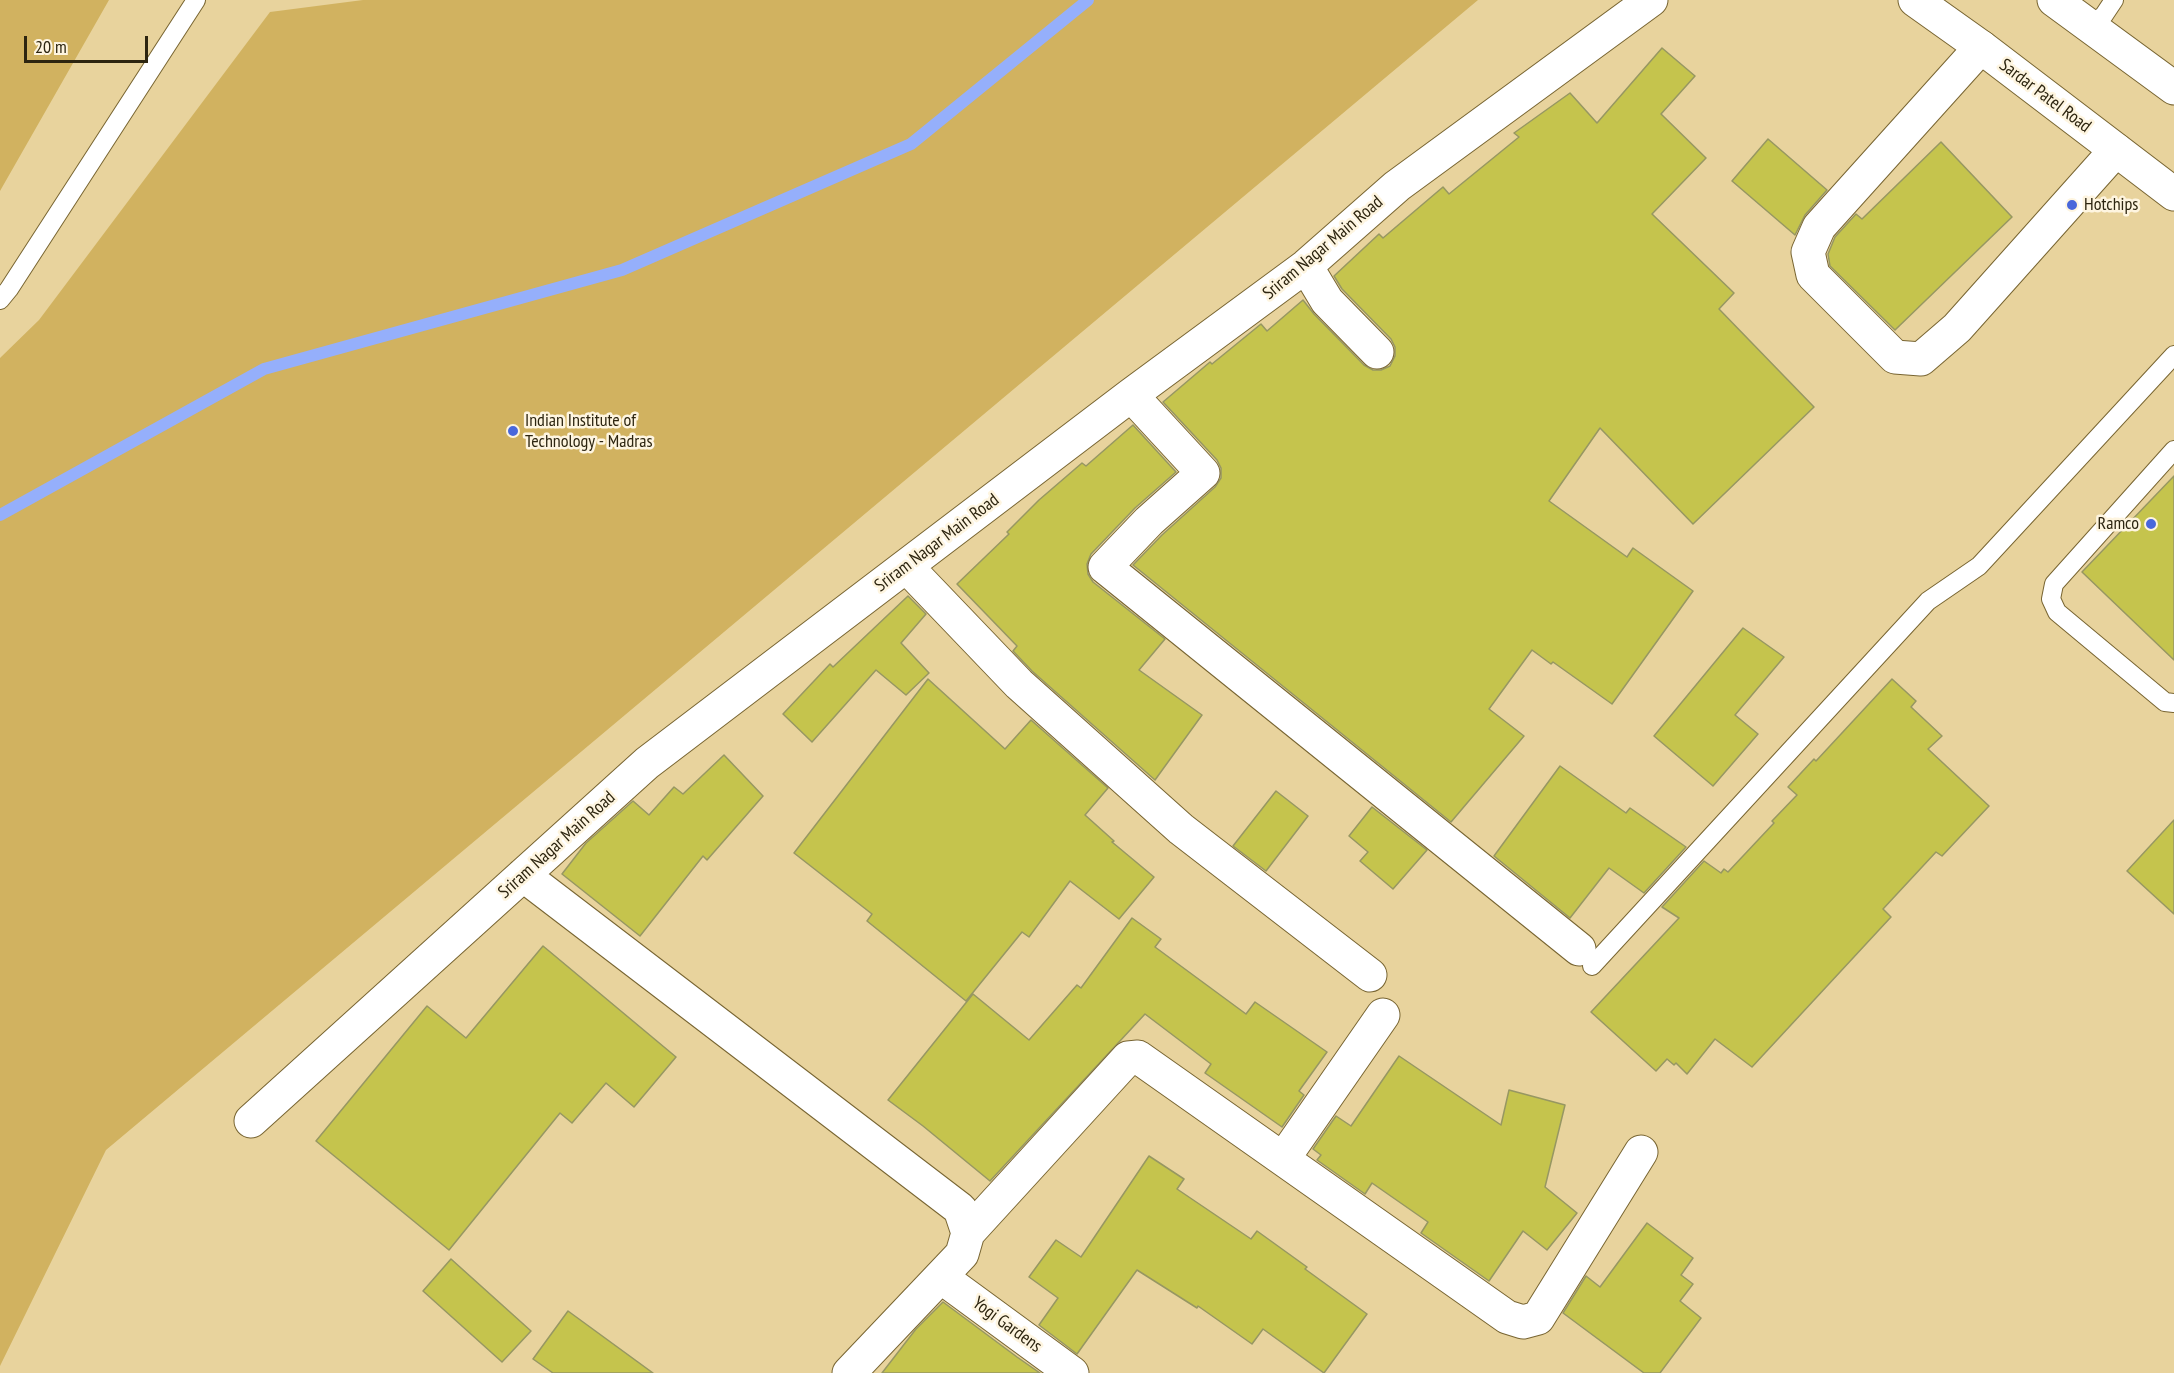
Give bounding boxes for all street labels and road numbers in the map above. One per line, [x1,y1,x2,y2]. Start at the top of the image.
street label: Sardar Patel Road [1995,54,2095,138]
street label: Sriram Nagar Main Road [1259,192,1387,304]
street label: Sriram Nagar Main Road [871,489,1003,597]
street label: Sriram Nagar Main Road [494,787,620,903]
street label: Yogi Gardens [968,1293,1046,1357]

